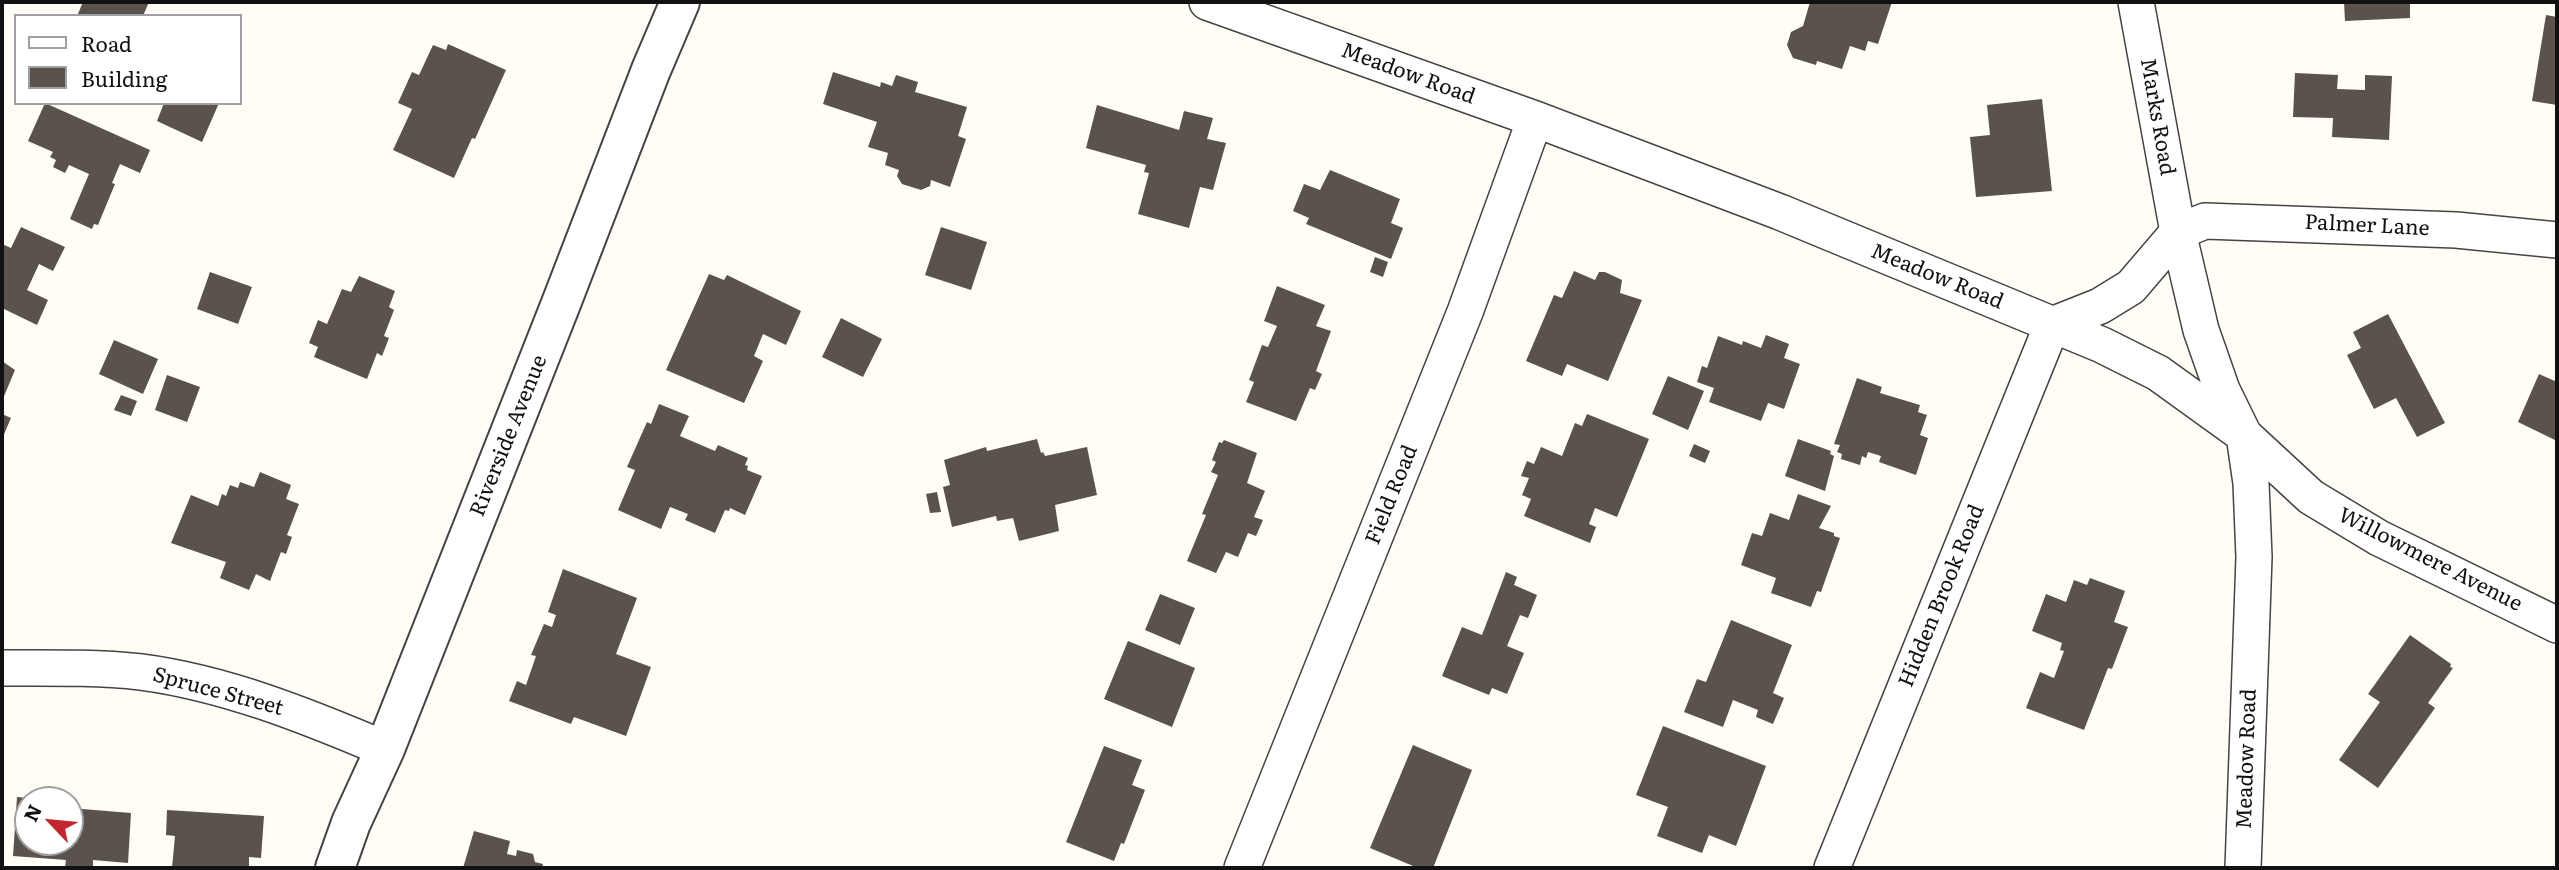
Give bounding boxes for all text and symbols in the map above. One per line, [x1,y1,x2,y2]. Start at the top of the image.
legend [14,14,242,105]
text: Road [81,27,132,58]
street label: Meadow Road [1338,38,1478,110]
street label: Marks Road [2134,56,2180,178]
text: Building [81,62,167,93]
street label: Palmer Lane [2304,210,2430,242]
street label: Meadow Road [1867,239,2007,315]
street label: Riverside Avenue [465,352,553,520]
street label: Field Road [1361,442,1423,548]
street label: Hidden Brook Road [1894,501,1990,691]
street label: Willowmere Avenue [2334,503,2526,617]
street label: Spruce Street [150,662,286,722]
street label: Meadow Road [2232,688,2262,830]
north arrow [14,786,84,856]
text: N [16,799,48,826]

